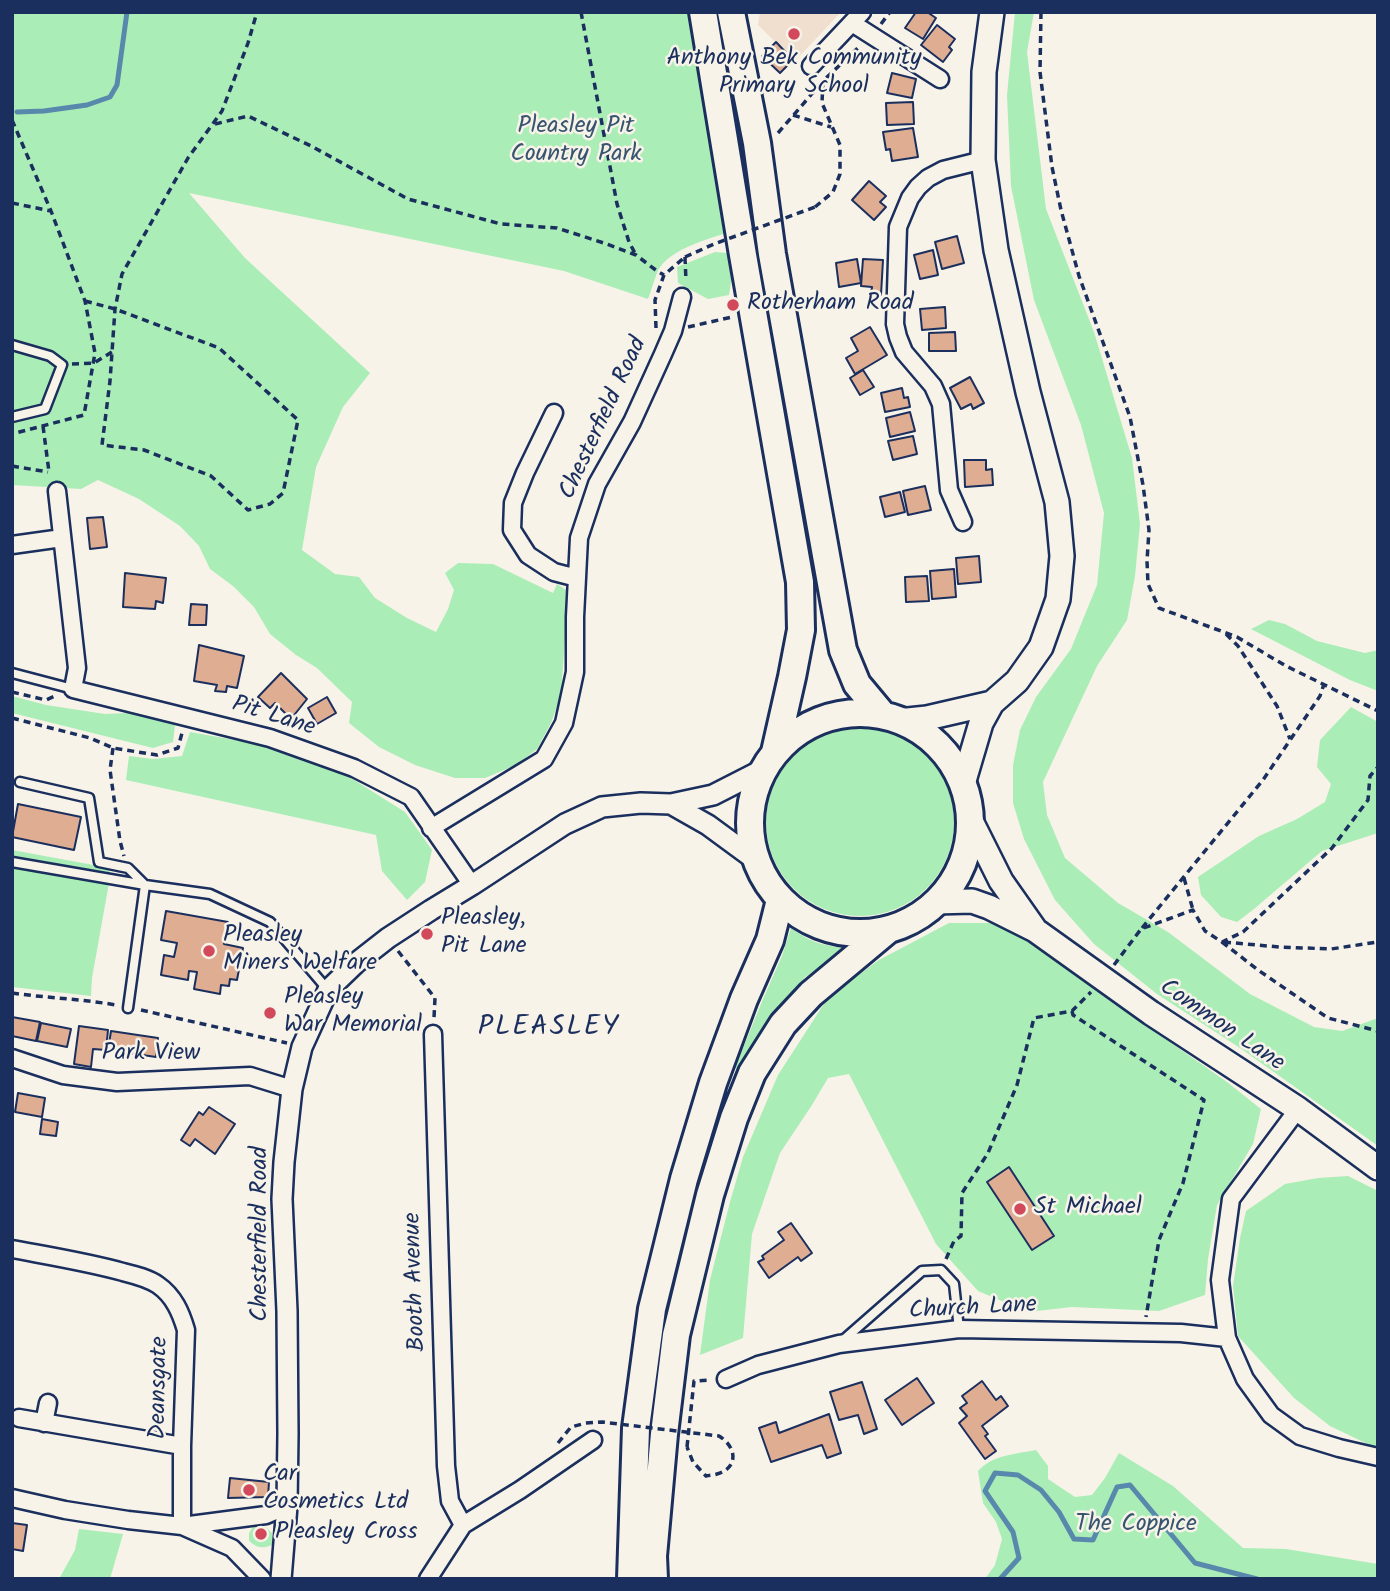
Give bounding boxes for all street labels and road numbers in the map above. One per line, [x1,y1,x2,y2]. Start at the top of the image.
street label: Chesterfield Road [555,333,655,505]
street label: Pit Lane [228,692,318,744]
street label: Common Lane [1153,975,1289,1079]
street label: Park View [102,1041,200,1069]
street label: Chesterfield Road [248,1146,276,1322]
street label: Booth Avenue [400,1212,434,1352]
street label: Church Lane [908,1292,1038,1328]
street label: Deansgate [146,1336,176,1440]

